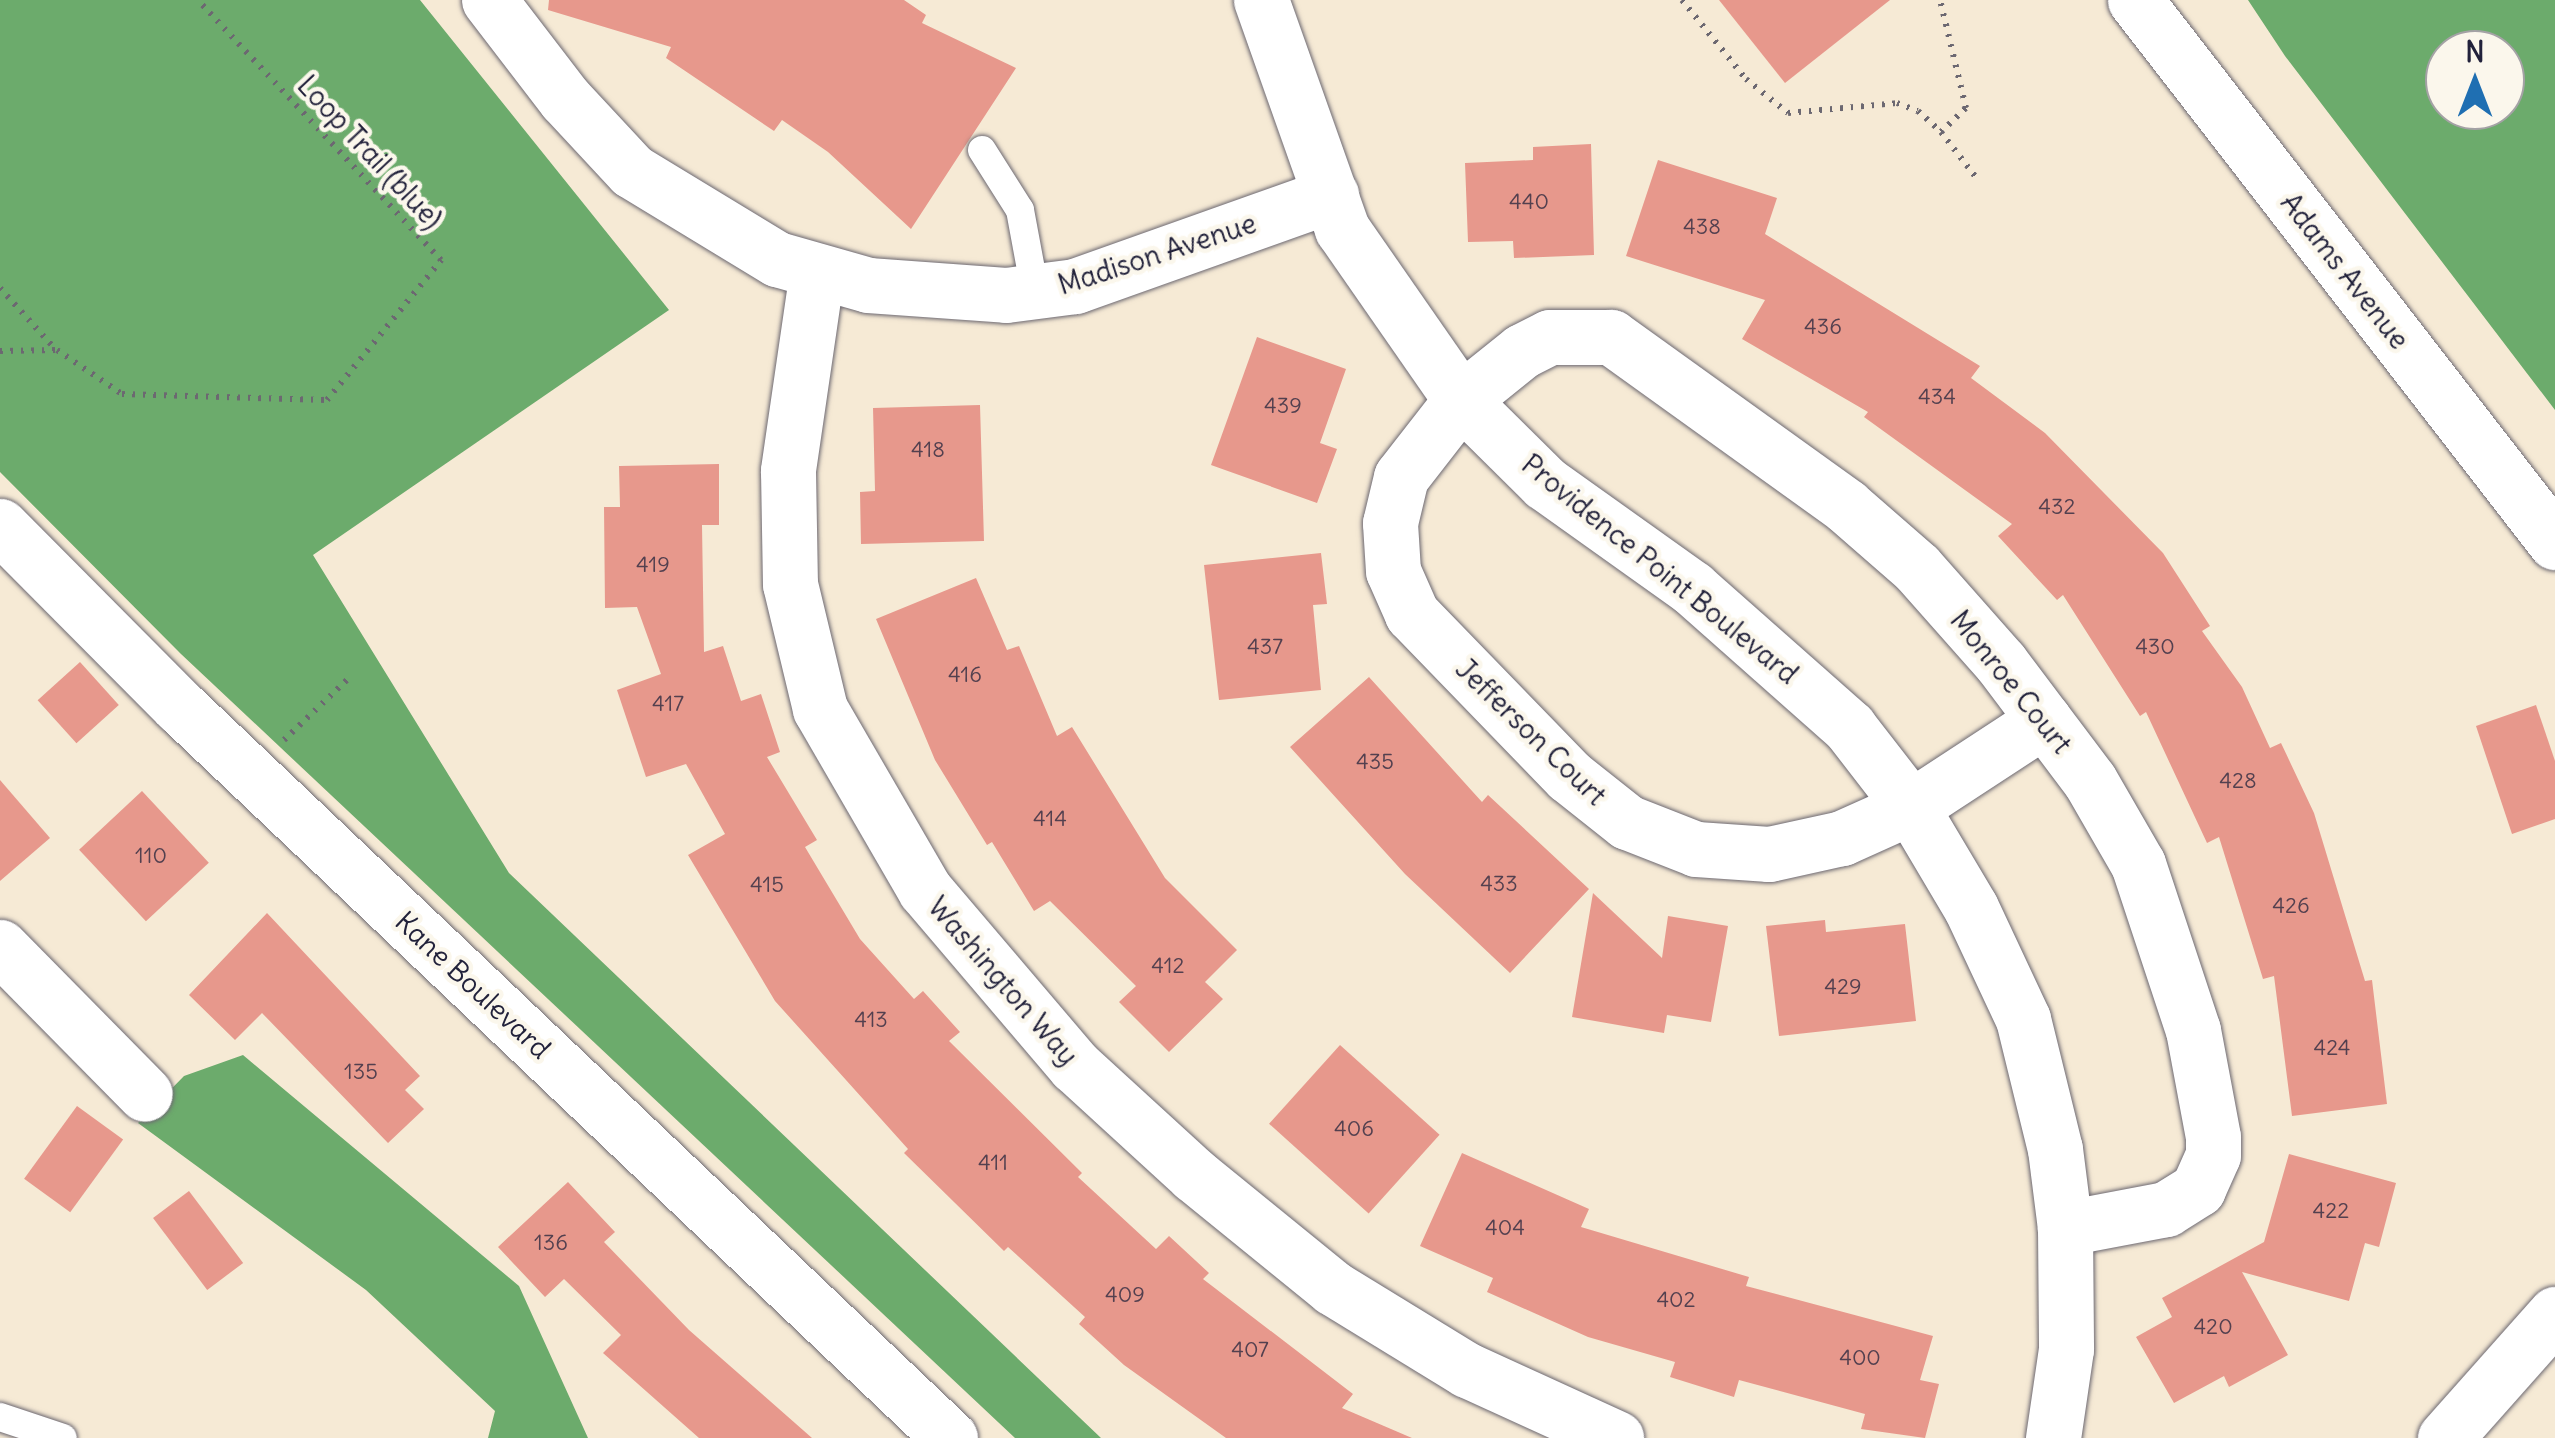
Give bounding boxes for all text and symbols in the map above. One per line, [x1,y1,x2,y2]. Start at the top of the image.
north arrow [2425,30,2525,130]
text: N [2465,34,2485,70]
street label: Loop Trail (blue) [291,68,449,236]
street label: Adams Avenue [2274,186,2416,356]
house number: 440 [1509,189,1549,215]
street label: Madison Avenue [1054,206,1260,302]
house number: 438 [1683,214,1721,240]
house number: 436 [1804,314,1842,340]
house number: 434 [1918,384,1956,410]
house number: 439 [1264,393,1302,419]
house number: 418 [911,437,945,463]
street label: Providence Point Boulevard [1515,447,1805,691]
house number: 432 [2038,494,2076,520]
house number: 419 [636,552,670,578]
street label: Monroe Court [1943,604,2079,760]
house number: 437 [1247,634,1283,660]
house number: 430 [2135,634,2175,660]
street label: Jefferson Court [1449,652,1613,812]
house number: 416 [948,662,982,688]
house number: 417 [652,691,684,717]
house number: 435 [1356,749,1394,775]
house number: 428 [2219,768,2257,794]
house number: 414 [1033,806,1067,832]
house number: 110 [135,843,167,869]
house number: 433 [1480,871,1518,897]
house number: 415 [750,872,784,898]
street label: Washington Way [921,890,1085,1072]
house number: 426 [2272,893,2310,919]
street label: Kane Boulevard [388,905,558,1065]
house number: 412 [1151,953,1185,979]
house number: 429 [1824,974,1862,1000]
house number: 413 [854,1007,888,1033]
house number: 424 [2313,1035,2351,1061]
house number: 135 [344,1059,378,1085]
house number: 406 [1334,1116,1374,1142]
house number: 411 [978,1150,1008,1176]
house number: 422 [2313,1198,2349,1224]
house number: 404 [1485,1215,1525,1241]
house number: 136 [534,1230,568,1256]
house number: 409 [1105,1282,1145,1308]
house number: 402 [1656,1287,1696,1313]
house number: 420 [2193,1314,2233,1340]
house number: 407 [1231,1337,1269,1363]
house number: 400 [1839,1345,1881,1371]

